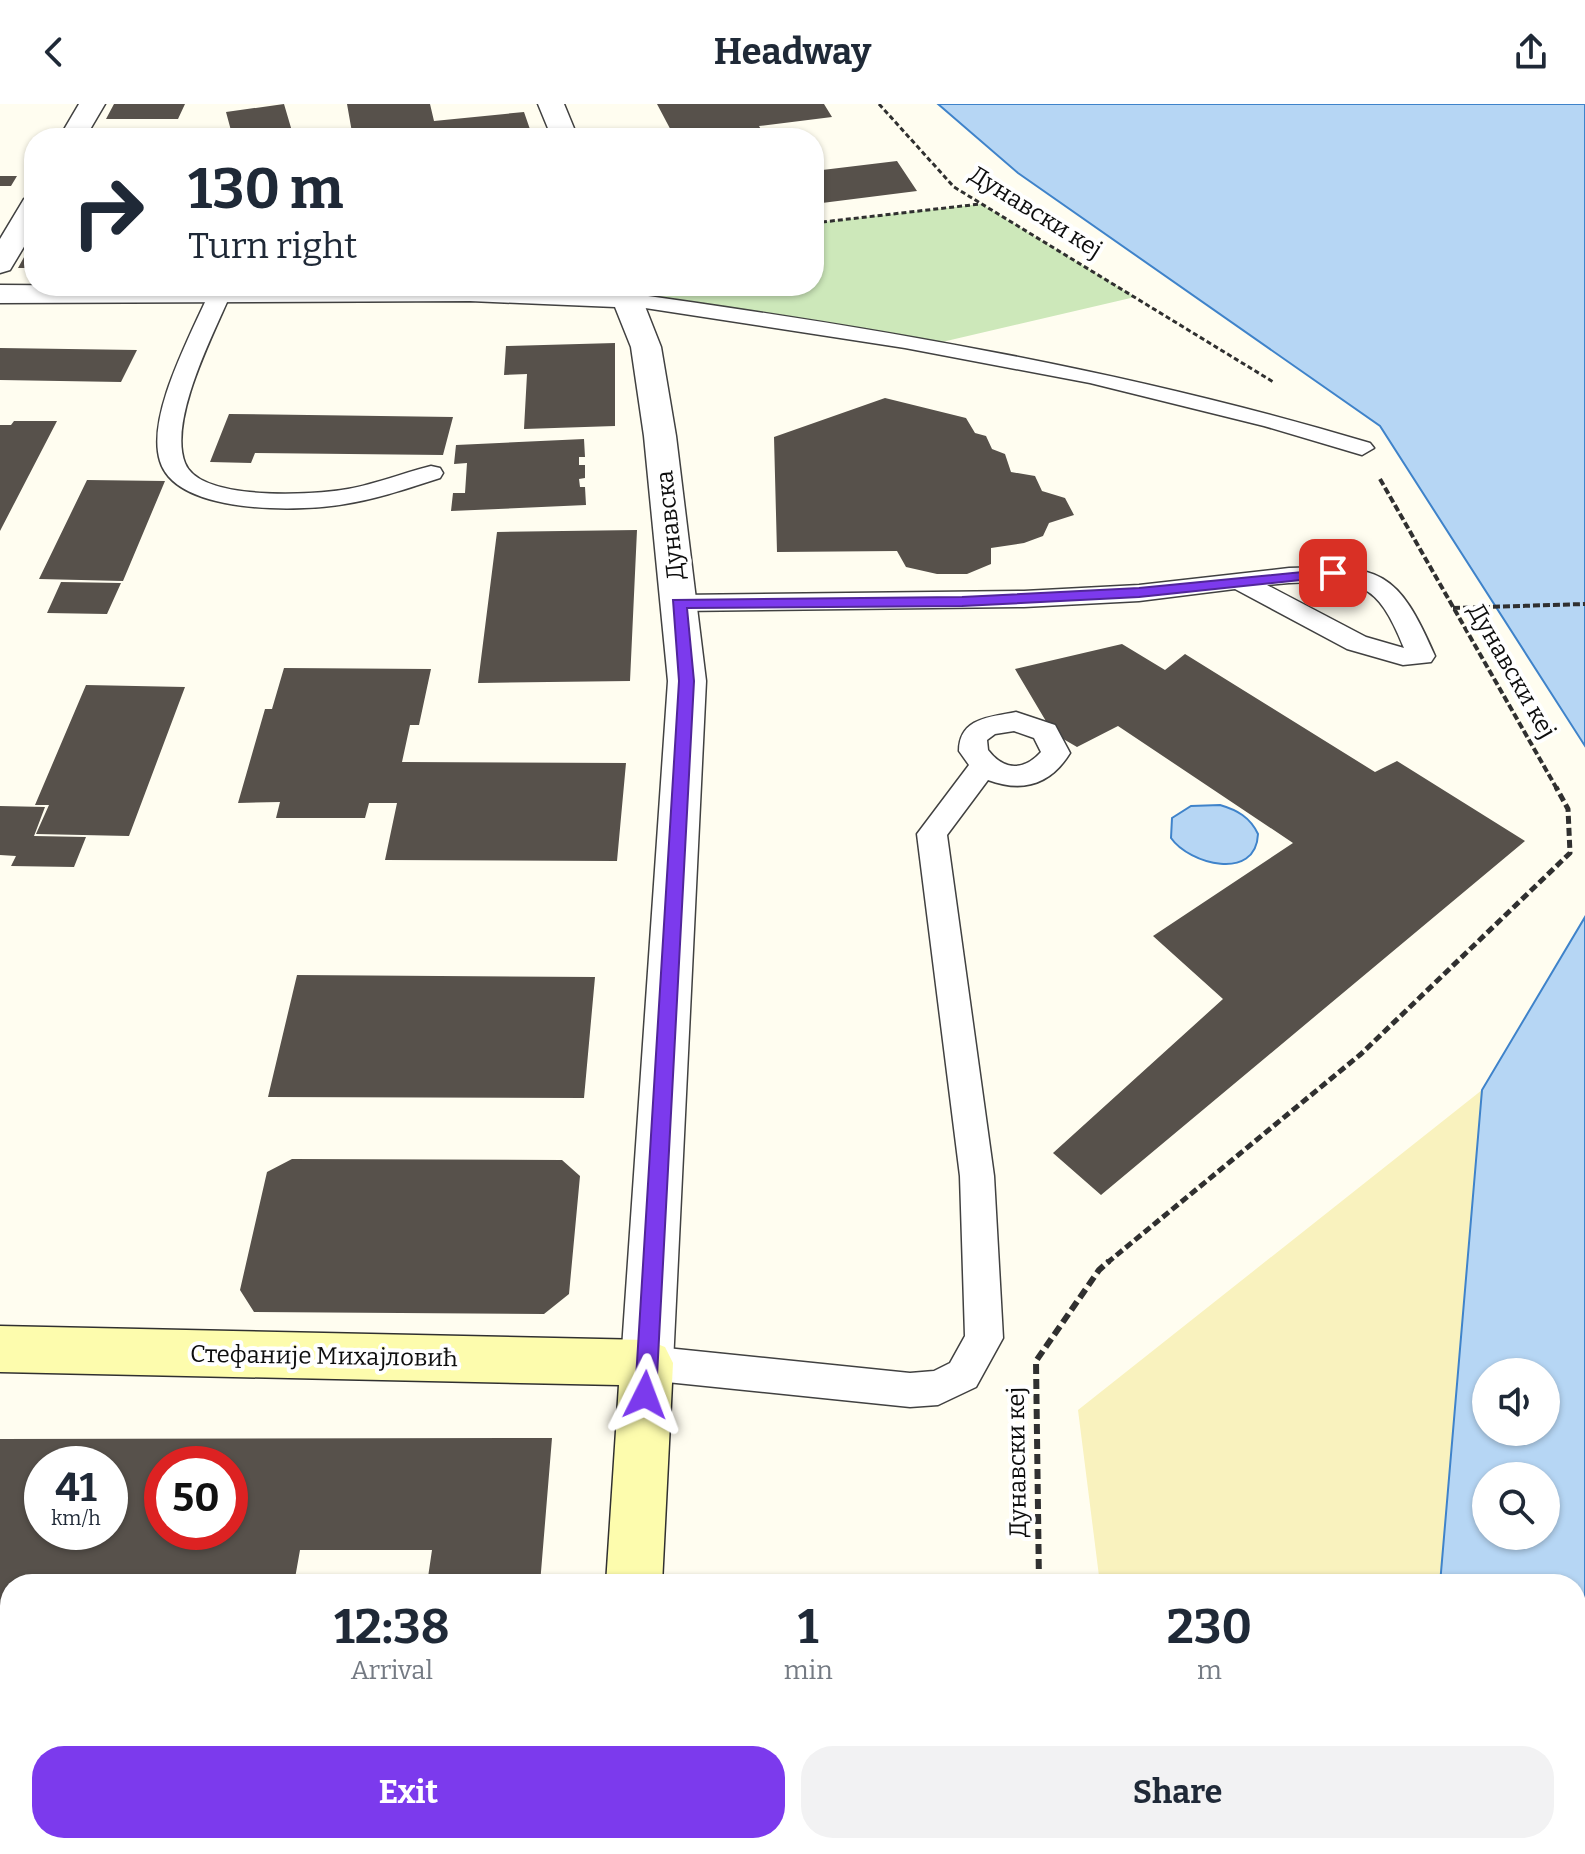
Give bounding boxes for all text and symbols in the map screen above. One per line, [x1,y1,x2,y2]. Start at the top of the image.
icon: back [32,30,76,74]
text: Headway [714,30,871,74]
icon: share [1509,30,1553,74]
text: 130 m [188,156,344,223]
icon: right [56,160,160,264]
street label: Дунавски кеј [965,160,1107,264]
text: Turn right [188,224,357,268]
street label: Дунавска [650,469,690,581]
pin [1299,539,1367,607]
icon: arrive [1311,551,1355,595]
street label: Дунавски кеј [1462,599,1562,743]
street label: Стефаније Михајловић [190,1340,458,1372]
position arrow [603,1353,687,1437]
map controls [1472,1358,1560,1550]
button: sound [1472,1358,1560,1446]
street label: Дунавски кеј [1002,1386,1032,1538]
speed limit sign: 50 [144,1446,248,1550]
button: search [1472,1462,1560,1550]
text: 41 [55,1464,97,1512]
text: km/h [51,1506,101,1530]
text: 12:38 [334,1598,450,1656]
text: 1 [798,1598,819,1656]
text: 230 [1167,1598,1252,1656]
text: Arrival [351,1655,433,1686]
text: min [784,1655,833,1686]
text: m [1197,1655,1222,1686]
button: Exit [32,1746,785,1838]
button: Share [801,1746,1554,1838]

